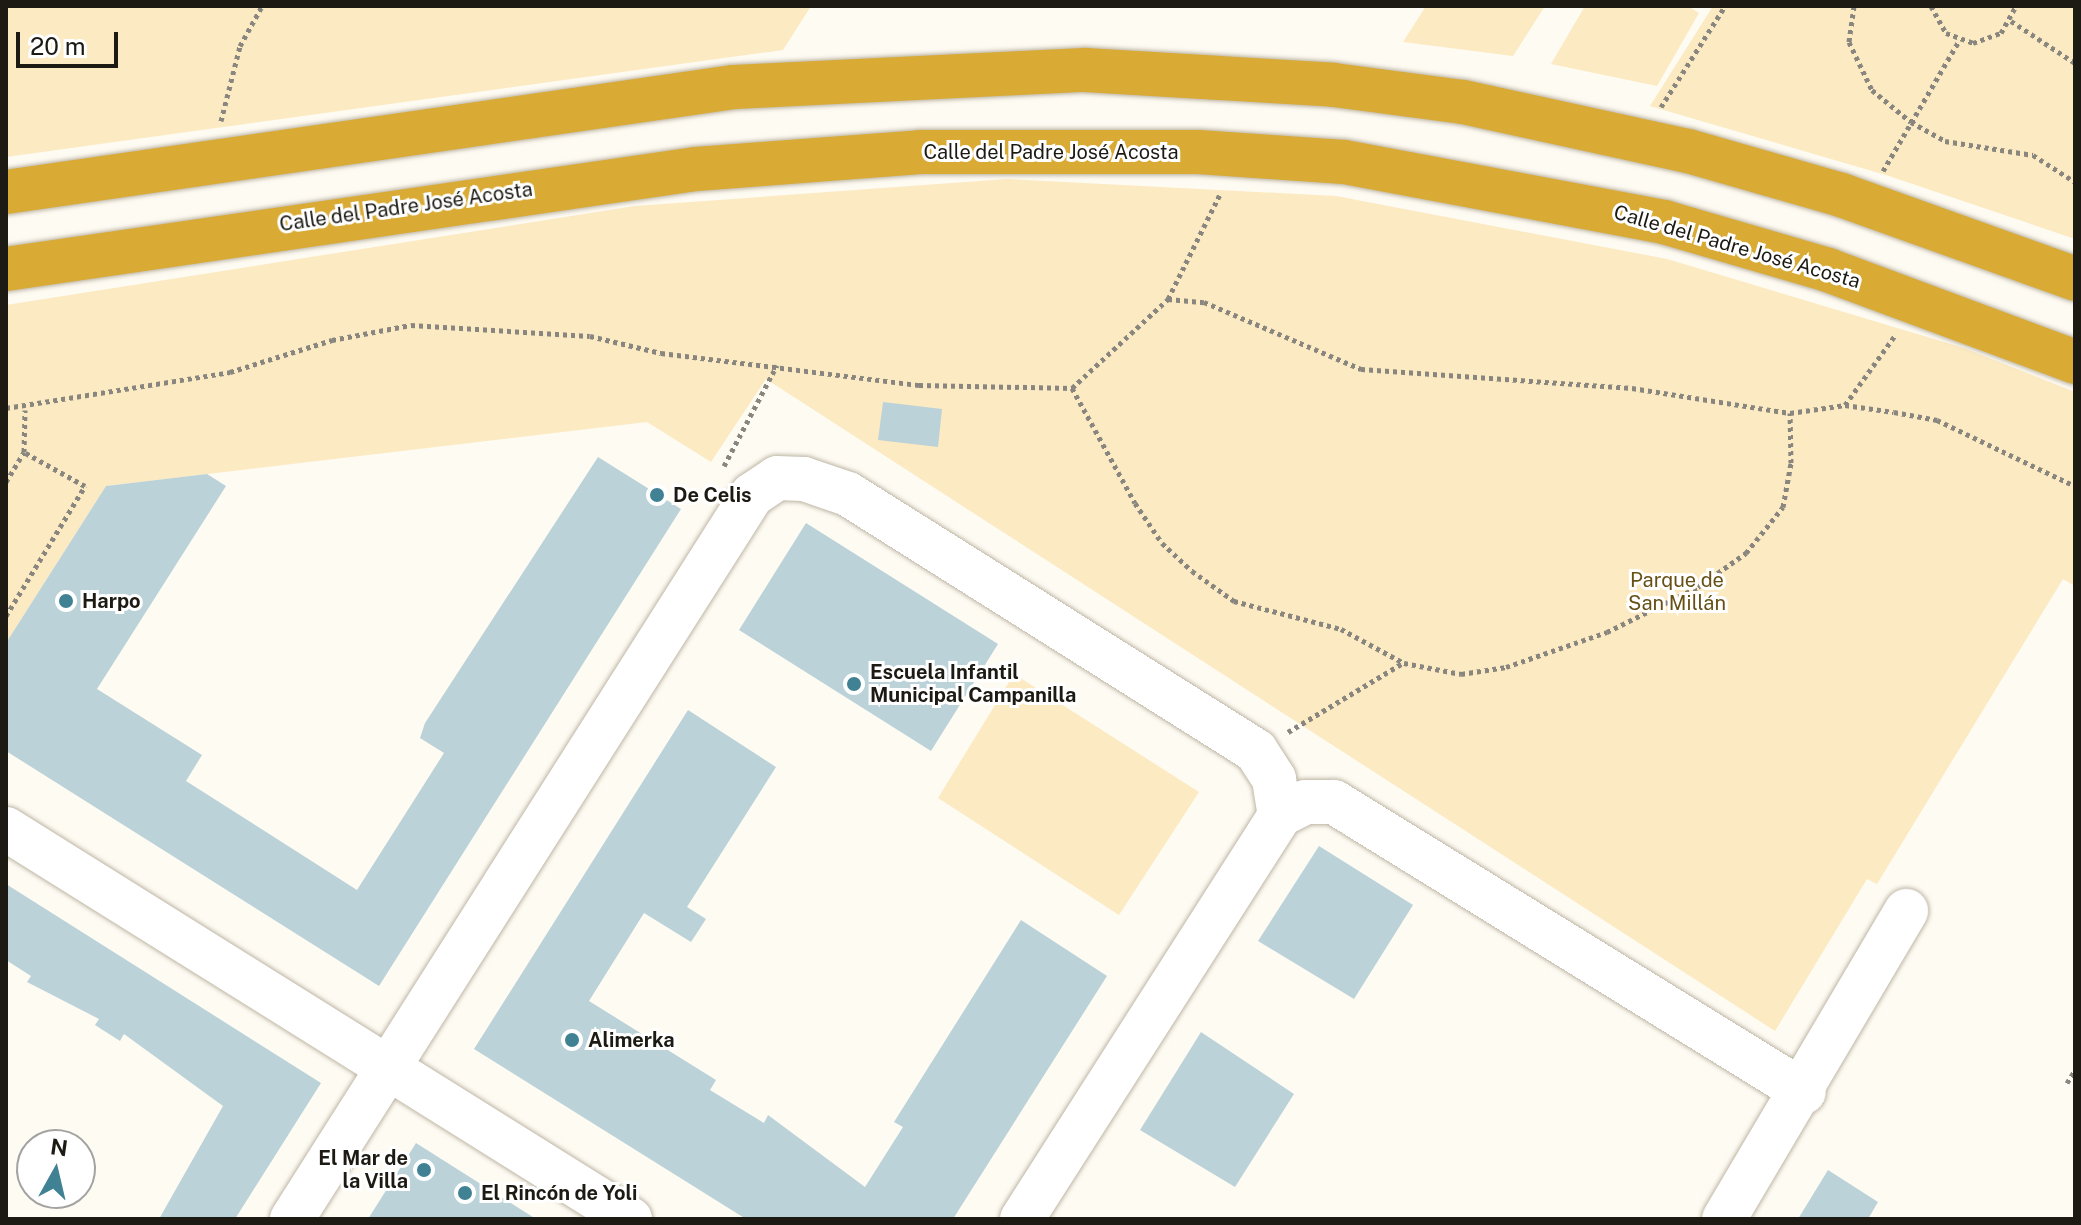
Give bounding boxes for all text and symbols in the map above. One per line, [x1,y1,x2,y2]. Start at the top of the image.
scale bar [20,16,122,66]
text: 20 m [30,32,86,60]
street label: Calle del Padre José Acosta [923,140,1179,164]
street label: Calle del Padre José Acosta [278,177,534,237]
street label: Calle del Padre José Acosta [1611,200,1863,294]
place label: De Celis [673,483,752,507]
marker: De Celis [648,486,666,504]
park label: Parque de San Millán [1628,568,1726,615]
place label: Harpo [82,589,141,613]
marker: Harpo [57,592,75,610]
place label: Escuela Infantil Municipal Campanilla [870,660,1076,707]
marker: Escuela Infantil Municipal Campanilla [845,675,863,693]
place label: Alimerka [588,1028,675,1052]
marker: Alimerka [563,1031,581,1049]
north arrow [16,1129,96,1209]
text: N [49,1133,69,1161]
place label: El Mar de la Villa [318,1146,408,1193]
marker: El Mar de la Villa [415,1161,433,1179]
place label: El Rincón de Yoli [481,1181,638,1205]
marker: El Rincón de Yoli [456,1184,474,1202]

